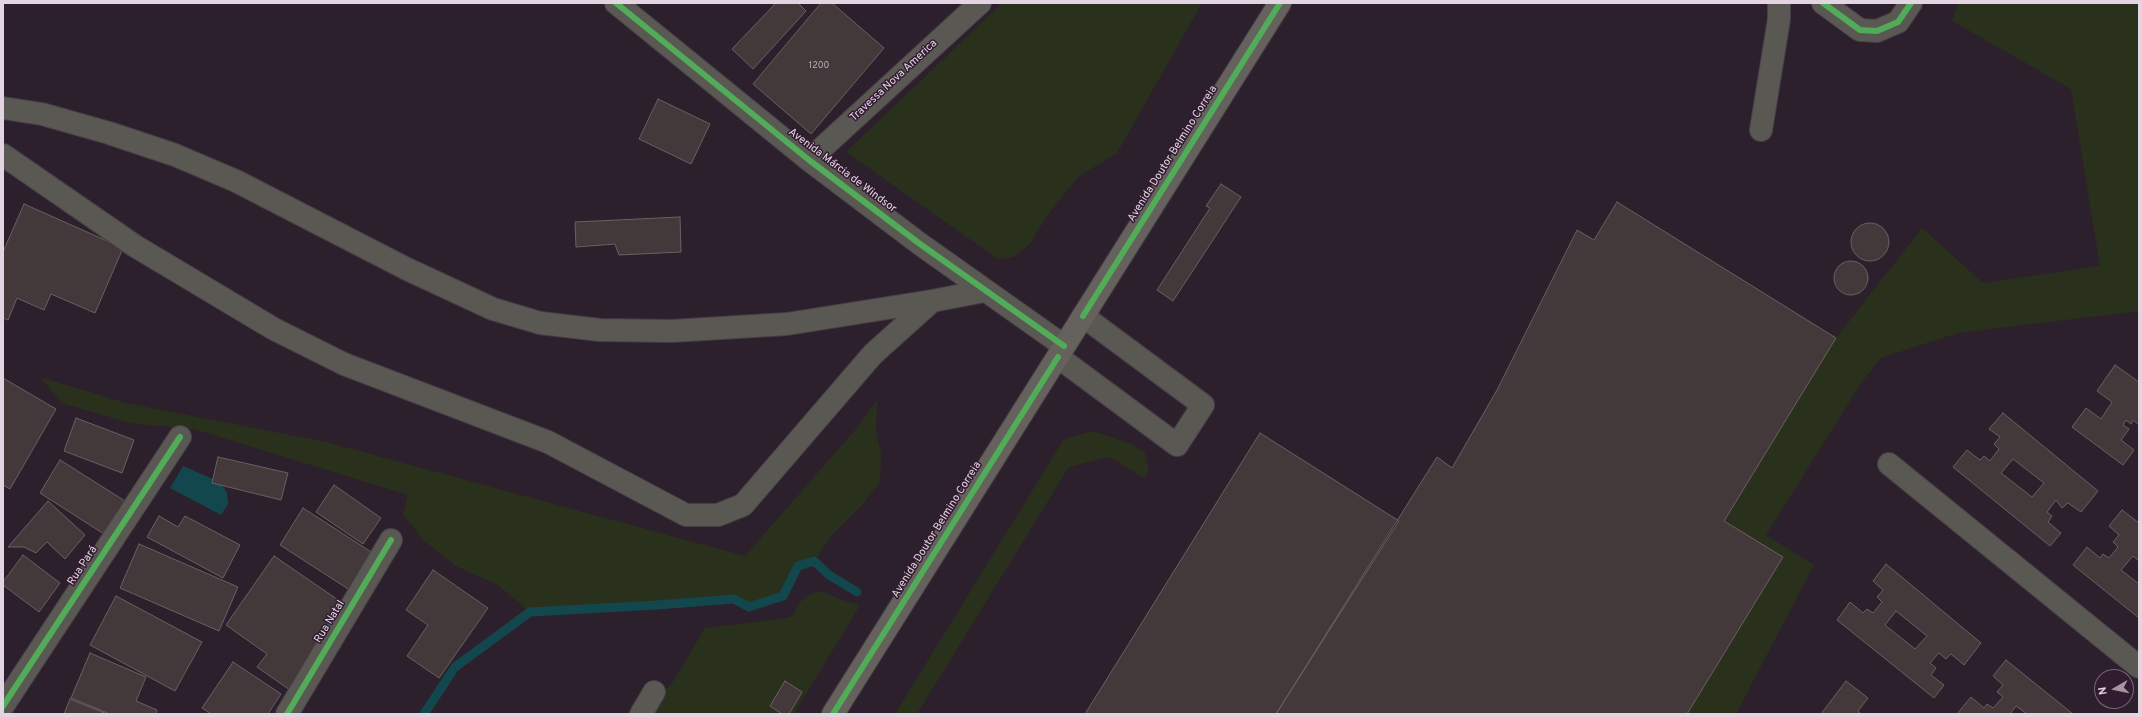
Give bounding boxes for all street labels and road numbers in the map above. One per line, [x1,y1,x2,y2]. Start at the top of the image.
street label: Travessa Nova America [848,37,940,125]
street label: Avenida Doutor Belmino Correia [1126,83,1220,225]
street label: Avenida Márcia de Windsor [785,126,899,216]
street label: Avenida Doutor Belmino Correia [890,459,984,601]
street label: Rua Pará [65,544,101,588]
street label: Rua Natal [312,598,348,646]

